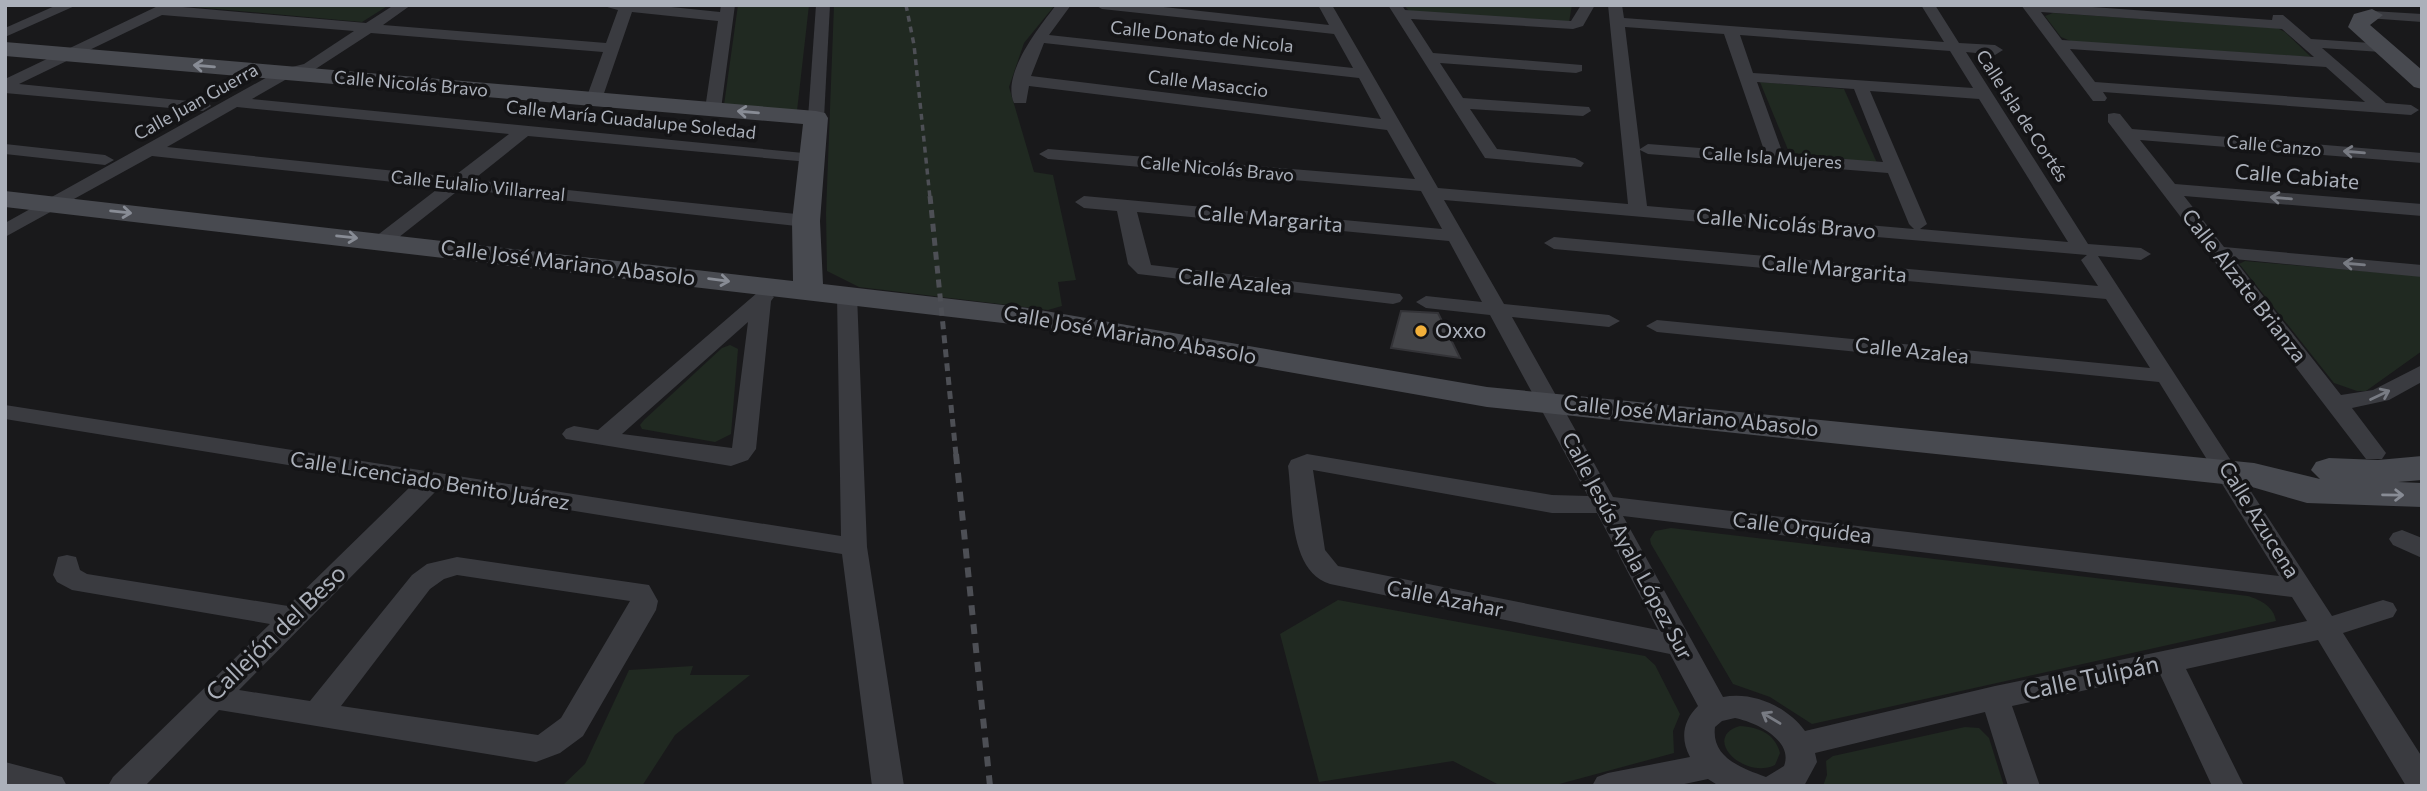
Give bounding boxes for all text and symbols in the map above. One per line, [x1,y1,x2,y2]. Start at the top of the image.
street label: Calle Donato de Nicola [1109,15,1295,57]
street label: Calle Isla de Cortés [1972,45,2074,186]
street label: Calle Juan Guerra [130,58,261,144]
one-way arrow [193,59,216,72]
street label: Calle Nicolás Bravo [333,65,489,101]
street label: Calle Masaccio [1147,65,1270,101]
street label: Calle María Guadalupe Soledad [505,95,757,143]
one-way arrow [737,105,760,118]
street label: Calle Canzo [2226,130,2323,160]
street label: Calle Isla Mujeres [1701,141,1843,173]
one-way arrow [2343,145,2366,158]
street label: Calle Nicolás Bravo [1139,150,1295,186]
street label: Calle Cabiate [2234,158,2360,193]
street label: Calle Eulalio Villarreal [390,165,566,205]
one-way arrow [2270,191,2292,204]
street label: Calle Margarita [1196,199,1344,236]
street label: Calle Nicolás Bravo [1695,202,1877,243]
street label: Calle Alzate Brianza [2178,203,2313,367]
one-way arrow [109,206,131,219]
one-way arrow [335,231,358,244]
street label: Calle José Mariano Abasolo [439,233,697,290]
street label: Calle Margarita [1760,249,1908,286]
one-way arrow [2343,258,2366,271]
street label: Calle Azalea [1177,262,1293,299]
one-way arrow [707,274,730,287]
street label: Calle José Mariano Abasolo [1002,299,1259,368]
place label: Oxxo [1435,317,1486,342]
marker: Oxxo [1413,323,1429,339]
street label: Calle Azalea [1854,331,1970,368]
one-way arrow [2369,388,2390,402]
street label: Calle José Mariano Abasolo [1562,389,1820,440]
street label: Calle Jesús Ayala López Sur [1558,427,1699,663]
street label: Calle Licenciado Benito Juárez [289,445,572,514]
street label: Calle Azucena [2215,456,2306,582]
one-way arrow [2382,488,2405,502]
street label: Calle Orquídea [1731,506,1873,547]
street label: Callejón del Beso [199,558,351,706]
street label: Calle Azahar [1385,574,1506,621]
street label: Calle Tulipán [2020,648,2161,705]
one-way arrow [1762,711,1782,725]

